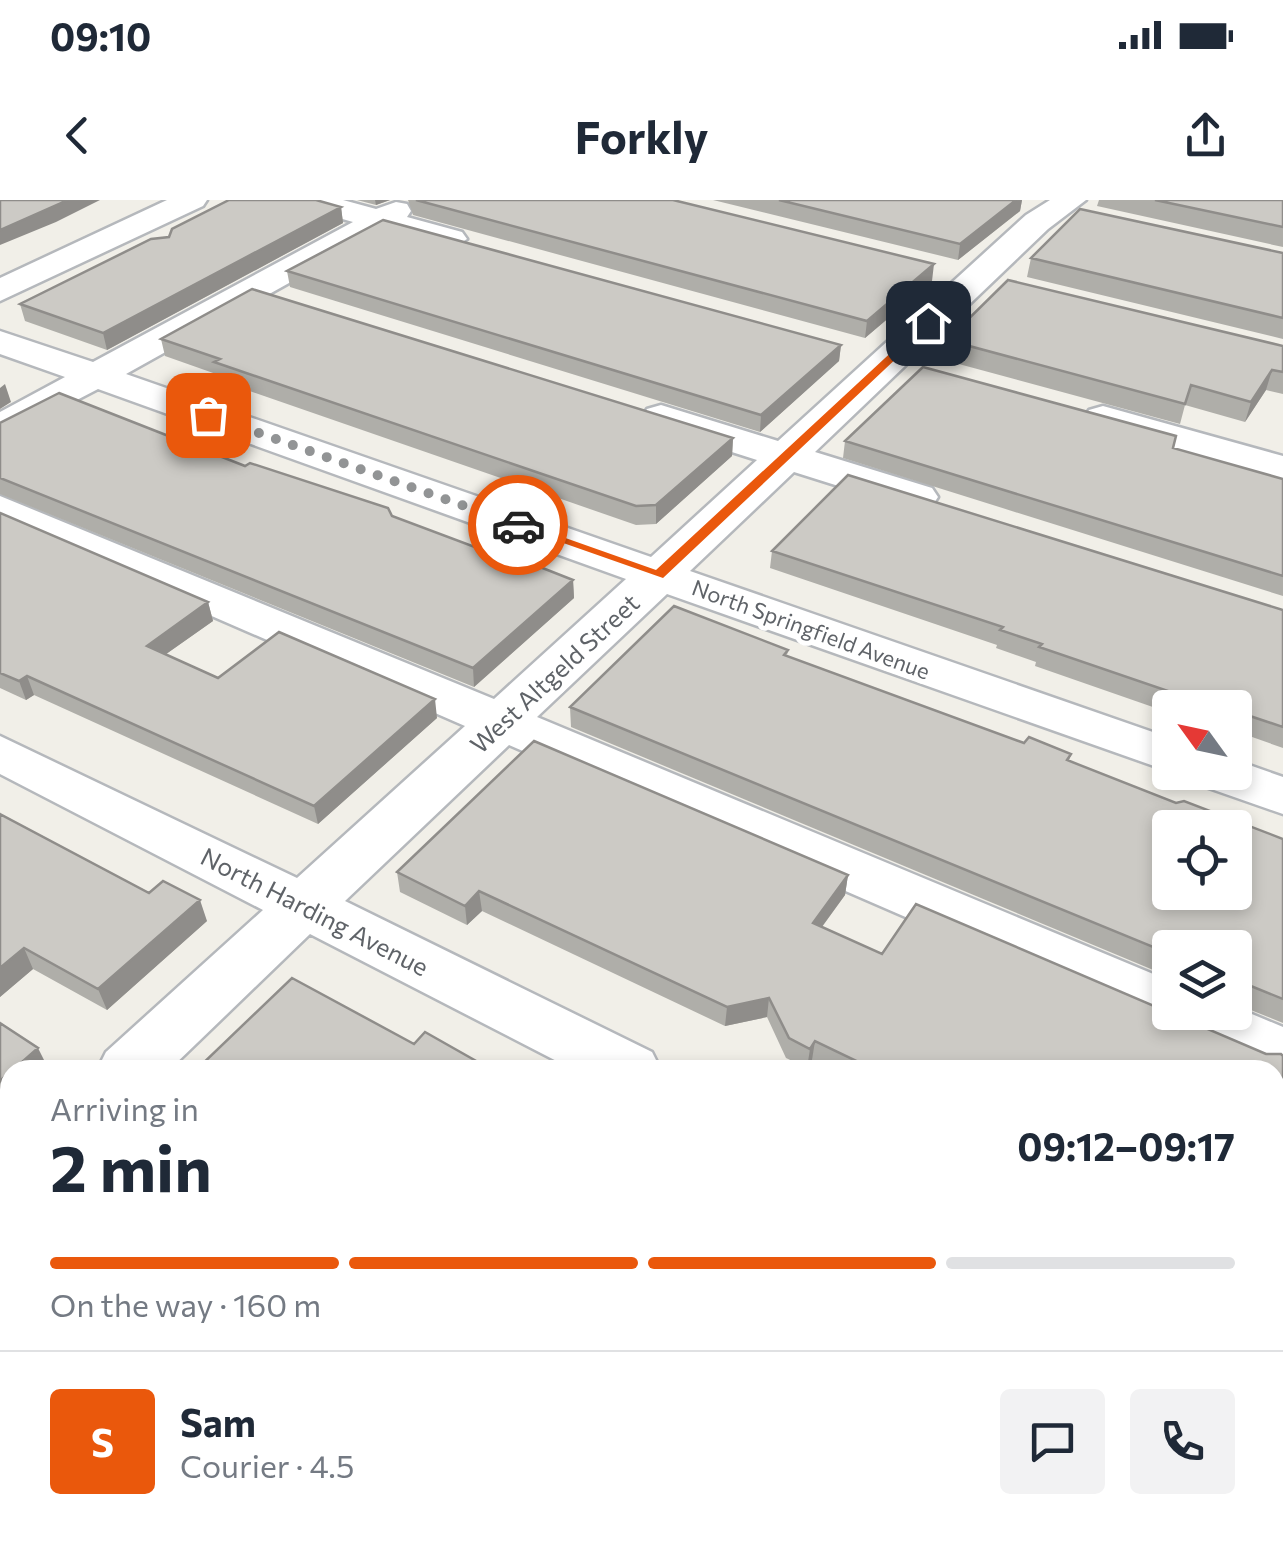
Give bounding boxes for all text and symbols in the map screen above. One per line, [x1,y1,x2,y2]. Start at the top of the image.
text: 09:10 [50,12,151,59]
icon: back [50,108,105,163]
text: Forkly [575,108,708,163]
icon: share [1178,108,1233,163]
pin [886,281,971,366]
icon: home [901,296,956,351]
pin [166,373,251,458]
icon: bag [181,388,236,443]
courier [468,475,568,575]
icon: car [491,498,546,553]
street label: North Springfield Avenue [688,573,934,685]
street label: West Altgeld Street [463,587,645,759]
north arrow [1152,690,1252,790]
map controls [1152,690,1252,1030]
button: locate [1152,810,1252,910]
street label: North Harding Avenue [196,841,434,981]
button: layers [1152,930,1252,1030]
text: Arriving in [50,1088,199,1128]
text: 09:12–09:17 [1017,1122,1235,1169]
text: 2 min [50,1126,212,1205]
text: On the way · 160 m [50,1284,321,1324]
button: chat [1000,1389,1105,1494]
button: phone [1130,1389,1235,1494]
text: Sam [180,1398,256,1445]
text: S [91,1418,114,1465]
text: Courier · 4.5 [180,1445,354,1485]

